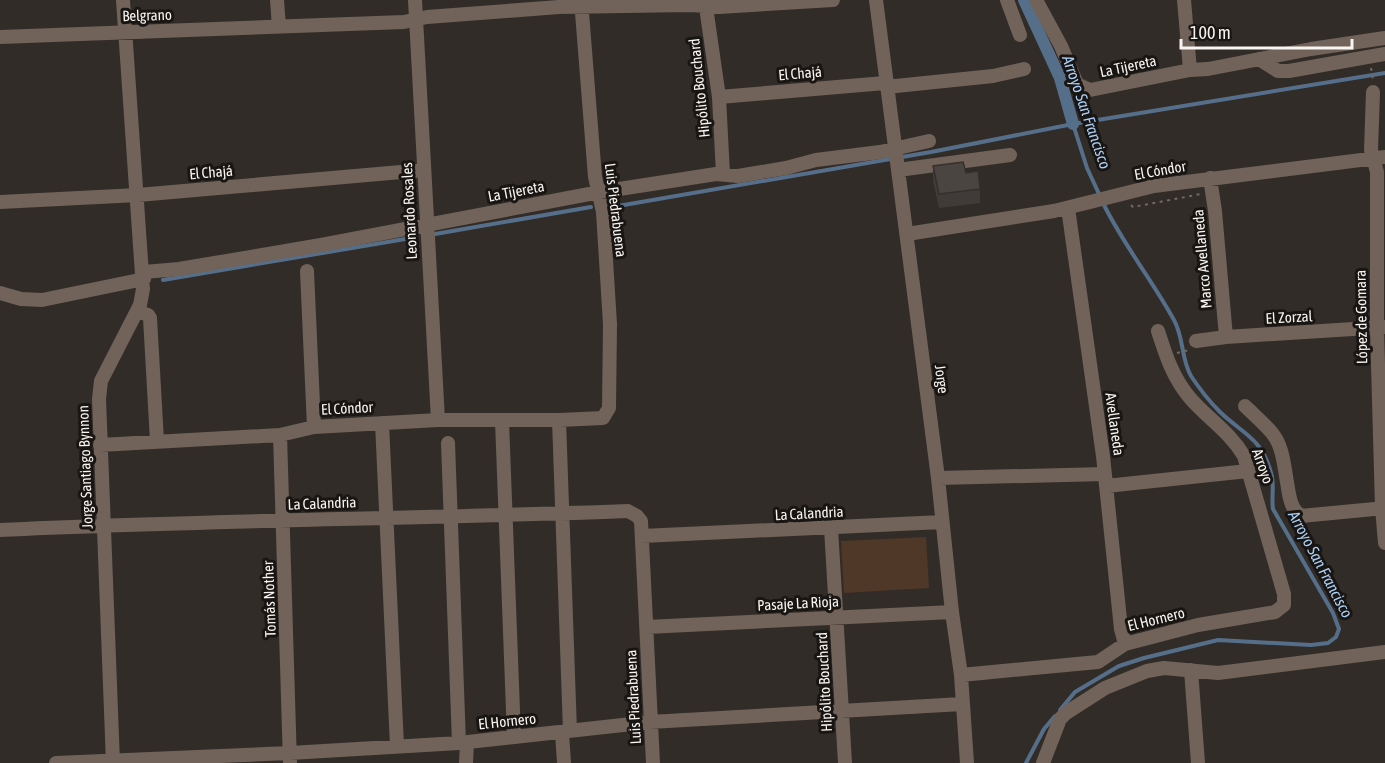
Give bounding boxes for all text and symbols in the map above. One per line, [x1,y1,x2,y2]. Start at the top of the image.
street label: Belgrano [122,6,172,24]
scale bar [1181,12,1352,50]
text: 100 m [1190,22,1231,43]
street label: Hipólito Bouchard [685,37,713,139]
water label: Arroyo San Francisco [1058,52,1115,171]
street label: La Tijereta [1098,52,1158,80]
street label: El Chajá [777,63,823,83]
street label: El Cóndor [1133,157,1188,183]
street label: El Chajá [188,162,234,182]
street label: Leonardo Rosales [398,162,420,260]
street label: Luis Piedrabuena [602,162,630,258]
street label: La Tijereta [486,177,546,205]
street label: Marco Avellaneda [1189,209,1215,309]
street label: López de Gomara [1352,270,1370,364]
street label: El Zorzal [1265,307,1313,327]
street label: Jorge [932,364,952,395]
street label: Avellaneda [1102,392,1128,457]
street label: El Cóndor [321,398,374,418]
street label: Jorge Santiago Bynnon [74,405,96,529]
street label: Arroyo [1249,446,1277,486]
street label: La Calandria [287,493,357,513]
street label: La Calandria [774,503,844,523]
water label: Arroyo San Francisco [1284,506,1357,621]
street label: Tomás Nother [259,560,279,638]
street label: Pasaje La Rioja [757,592,839,614]
street label: El Hornero [1126,604,1186,634]
street label: Hipólito Bouchard [813,632,835,732]
street label: Luis Piedrabuena [622,649,644,745]
street label: El Hornero [477,710,537,732]

